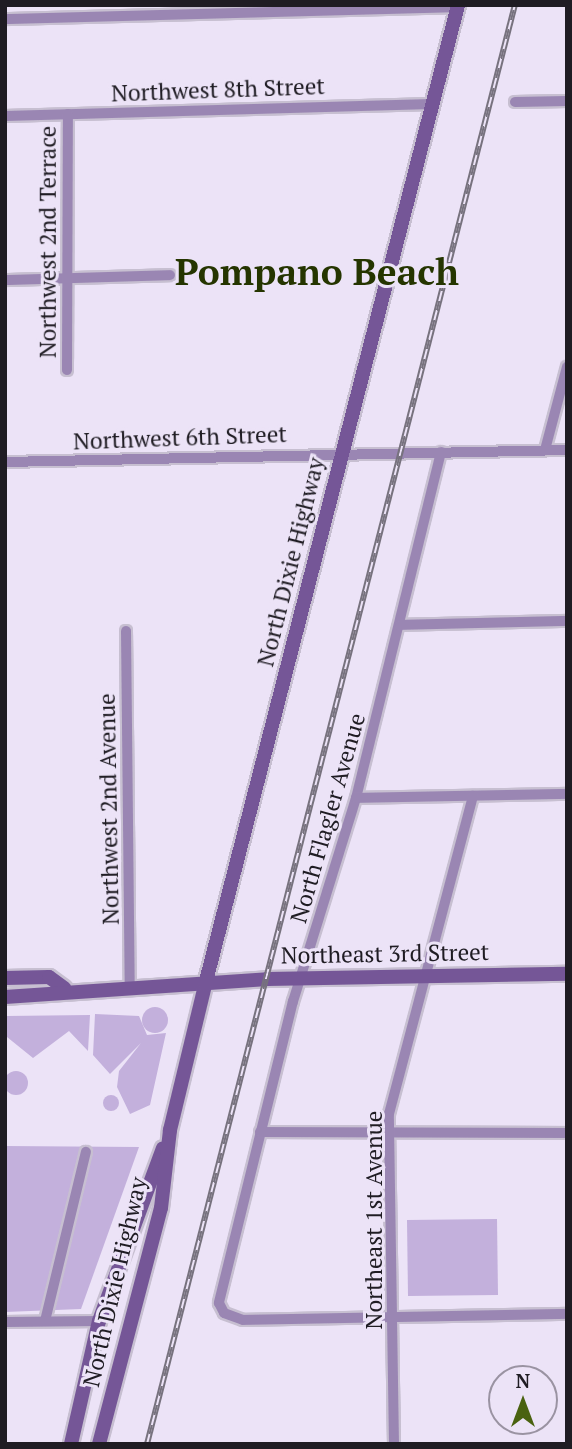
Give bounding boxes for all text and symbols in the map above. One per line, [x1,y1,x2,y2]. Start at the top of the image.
street label: Northwest 8th Street [111,72,325,108]
street label: Northwest 2nd Terrace [34,126,62,358]
district label: Pompano Beach [175,250,459,294]
street label: Northwest 6th Street [73,420,287,456]
street label: North Dixie Highway [252,455,330,669]
street label: Northwest 2nd Avenue [93,693,125,925]
street label: North Flagler Avenue [285,710,371,926]
street label: Northeast 3rd Street [281,938,489,970]
street label: Northeast 1st Avenue [360,1110,388,1330]
street label: North Dixie Highway [77,1174,153,1390]
north arrow [488,1365,558,1435]
text: N [516,1368,530,1393]

